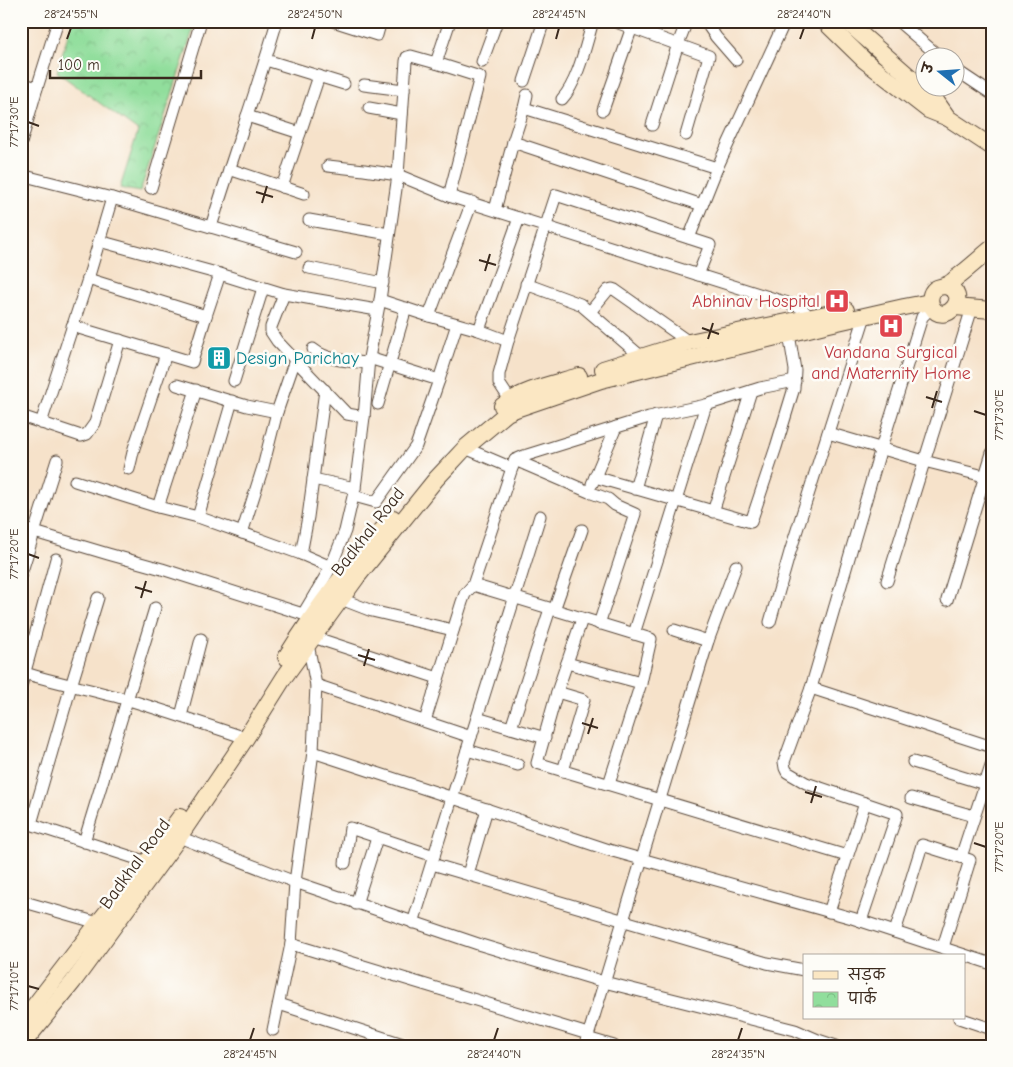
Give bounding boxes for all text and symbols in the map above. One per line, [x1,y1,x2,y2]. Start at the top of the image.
text: 28°24'55"N [44,7,98,21]
text: 28°24'50"N [288,7,342,21]
text: 28°24'45"N [532,7,586,21]
text: 28°24'40"N [777,7,831,21]
scale bar [50,48,201,80]
north arrow [916,48,966,98]
text: 100 m [58,56,100,74]
text: उ [918,60,938,77]
text: 77°17'30"E [7,96,21,148]
hospital icon: Abhinav Hospital [824,288,850,314]
place label: Abhinav Hospital [692,291,820,312]
hospital icon: Vandana Surgical and Maternity Home [878,313,904,339]
place label: Vandana Surgical and Maternity Home [811,342,971,384]
building icon: Design Parichay [206,345,232,371]
place label: Design Parichay [236,348,360,369]
text: 77°17'30"E [992,389,1006,441]
street label: Badkhal Road [327,484,409,580]
text: 77°17'20"E [7,528,21,580]
street label: Badkhal Road [95,815,175,913]
text: 77°17'20"E [992,821,1006,873]
legend [803,954,966,1020]
text: 77°17'10"E [7,961,21,1011]
text: सड़क [847,966,886,985]
text: पार्क [847,987,878,1008]
text: 28°24'45"N [223,1047,277,1061]
text: 28°24'40"N [467,1047,521,1061]
text: 28°24'35"N [711,1047,765,1061]

